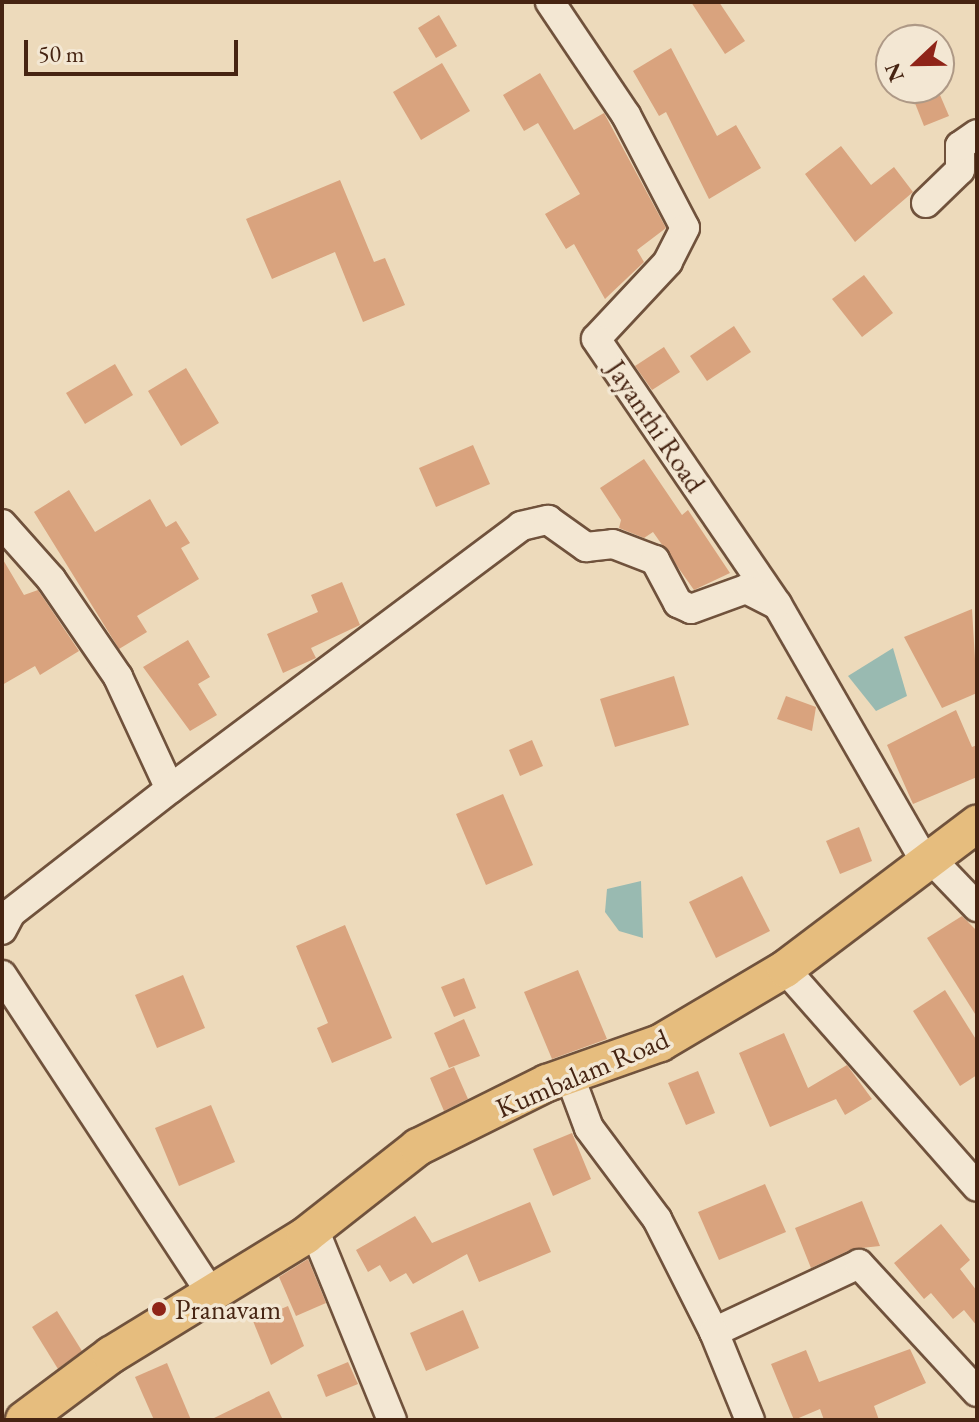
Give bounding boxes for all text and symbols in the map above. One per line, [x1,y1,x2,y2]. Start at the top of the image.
scale bar [28,24,242,74]
north arrow [875,24,955,104]
text: 50 m [38,38,85,69]
text: N [877,59,911,86]
street label: Jayanthi Road [599,353,713,499]
street label: Kumbalam Road [491,1021,673,1125]
place label: Pranavam [175,1292,281,1326]
marker: Pranavam [150,1300,168,1318]

